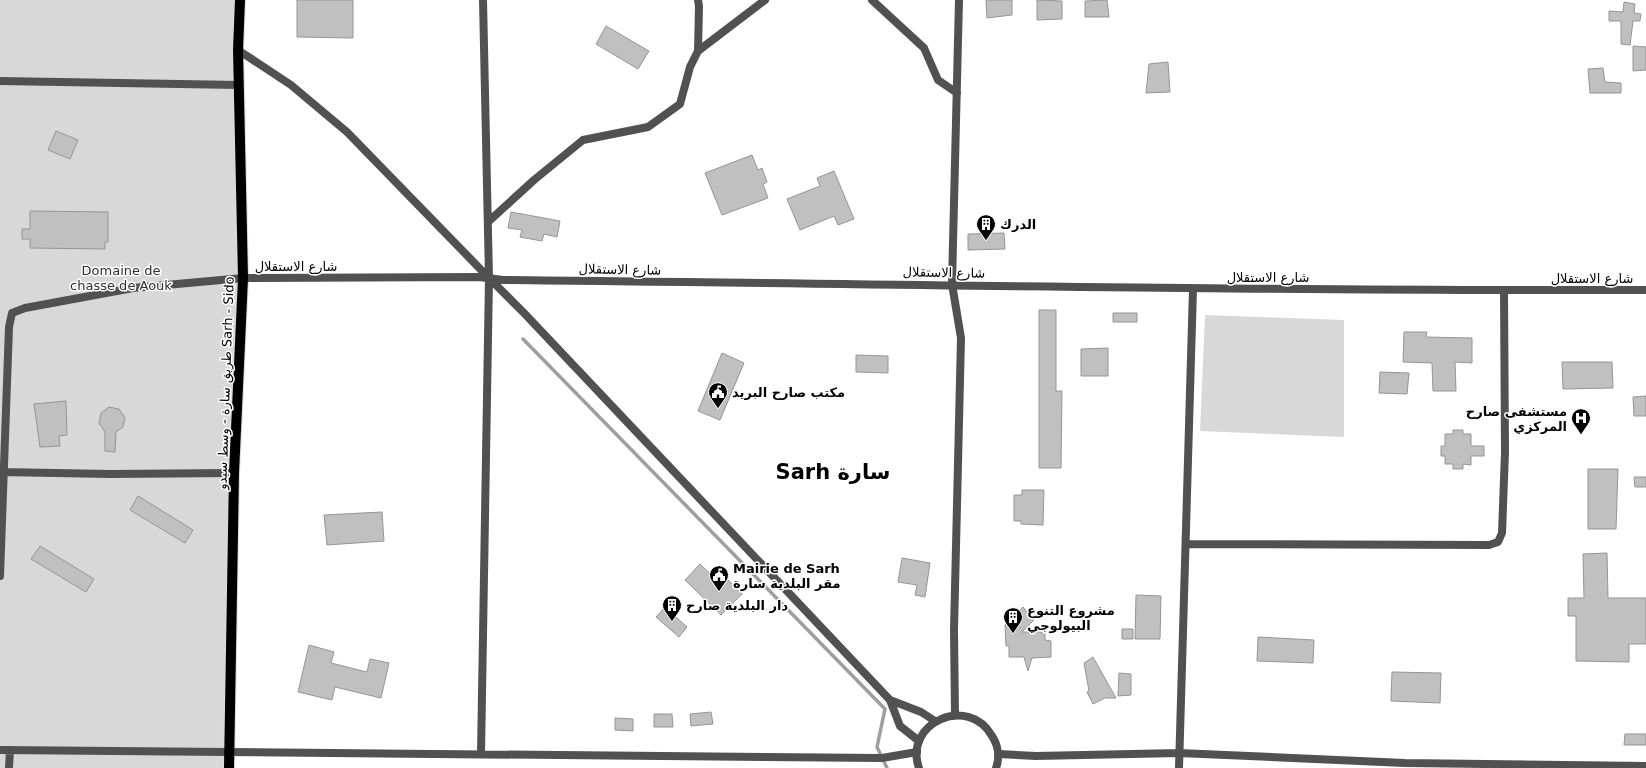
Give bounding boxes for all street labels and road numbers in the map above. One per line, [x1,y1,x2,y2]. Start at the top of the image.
street label: شارع الاستقلال [255,259,337,275]
street label: شارع الاستقلال [579,261,661,279]
street label: شارع الاستقلال [903,264,985,282]
street label: شارع الاستقلال [1227,270,1309,286]
street label: شارع الاستقلال [1551,271,1633,287]
street label: طريق سارة - وسط سيدو Sarh - Sido [214,276,238,491]

